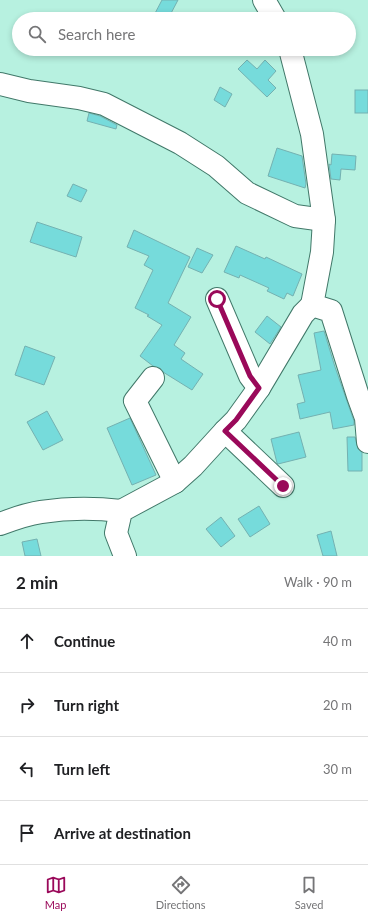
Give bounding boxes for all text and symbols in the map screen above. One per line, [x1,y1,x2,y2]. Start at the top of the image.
search box [12,12,356,56]
icon: search [26,23,48,45]
text: Search here [58,25,135,43]
route start [208,290,226,308]
route end [274,477,292,495]
text: 2 min [16,572,58,593]
text: Walk · 90 m [284,574,352,590]
icon: ahead [16,630,38,652]
text: Continue [54,632,115,650]
text: 40 m [323,633,352,649]
icon: right [16,694,38,716]
text: Turn right [54,696,119,714]
text: 20 m [323,697,352,713]
icon: left [16,758,38,780]
text: Turn left [54,760,110,778]
text: 30 m [323,761,352,777]
icon: arrive [16,822,38,844]
text: Arrive at destination [54,824,191,842]
tab: Map [45,874,67,911]
tab: Directions [156,874,205,911]
tab: Saved [295,874,323,911]

